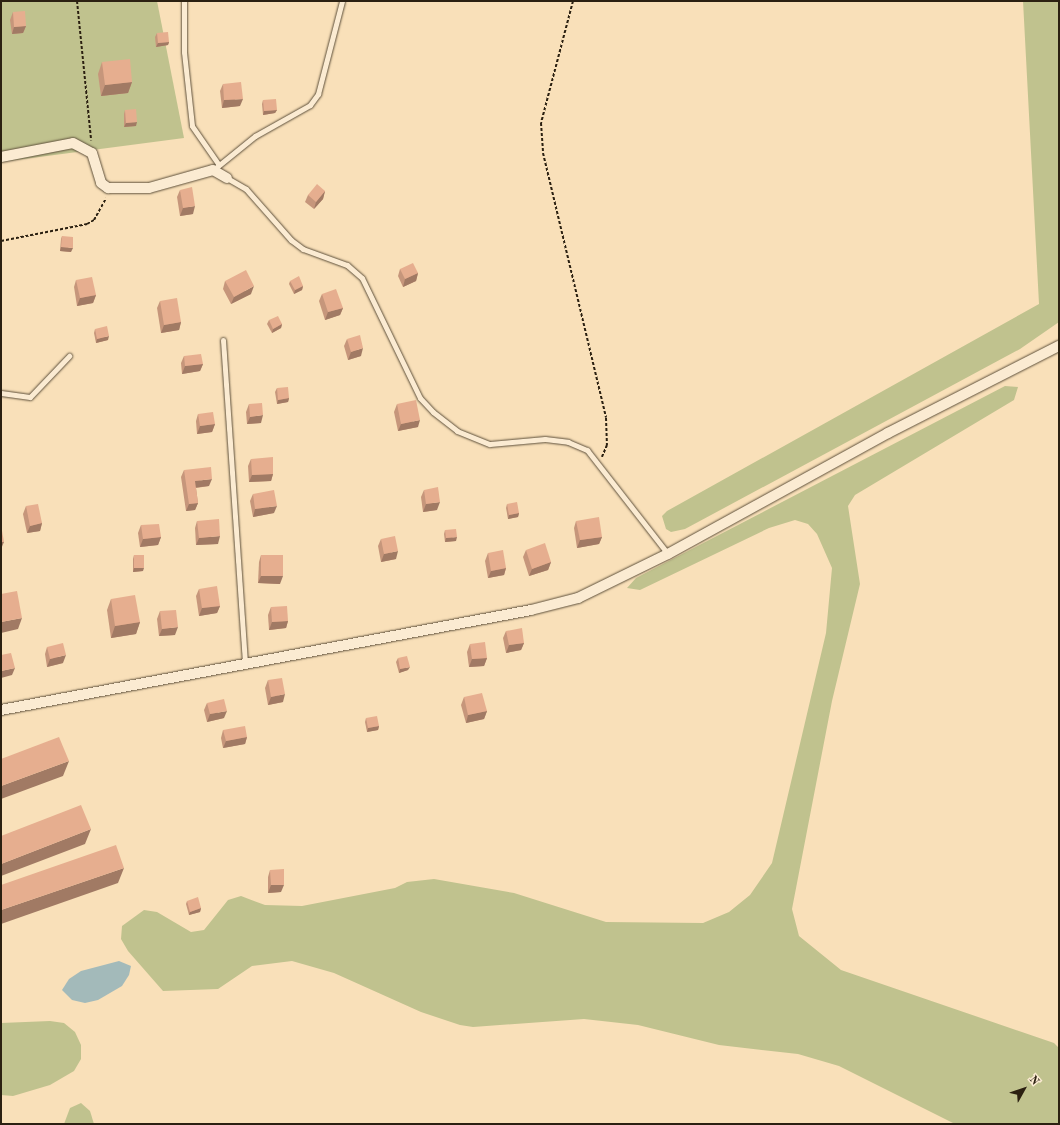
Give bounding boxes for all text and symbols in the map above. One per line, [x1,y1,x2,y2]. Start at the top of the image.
north arrow [1004,1069,1044,1109]
text: N [1027,1074,1040,1088]

